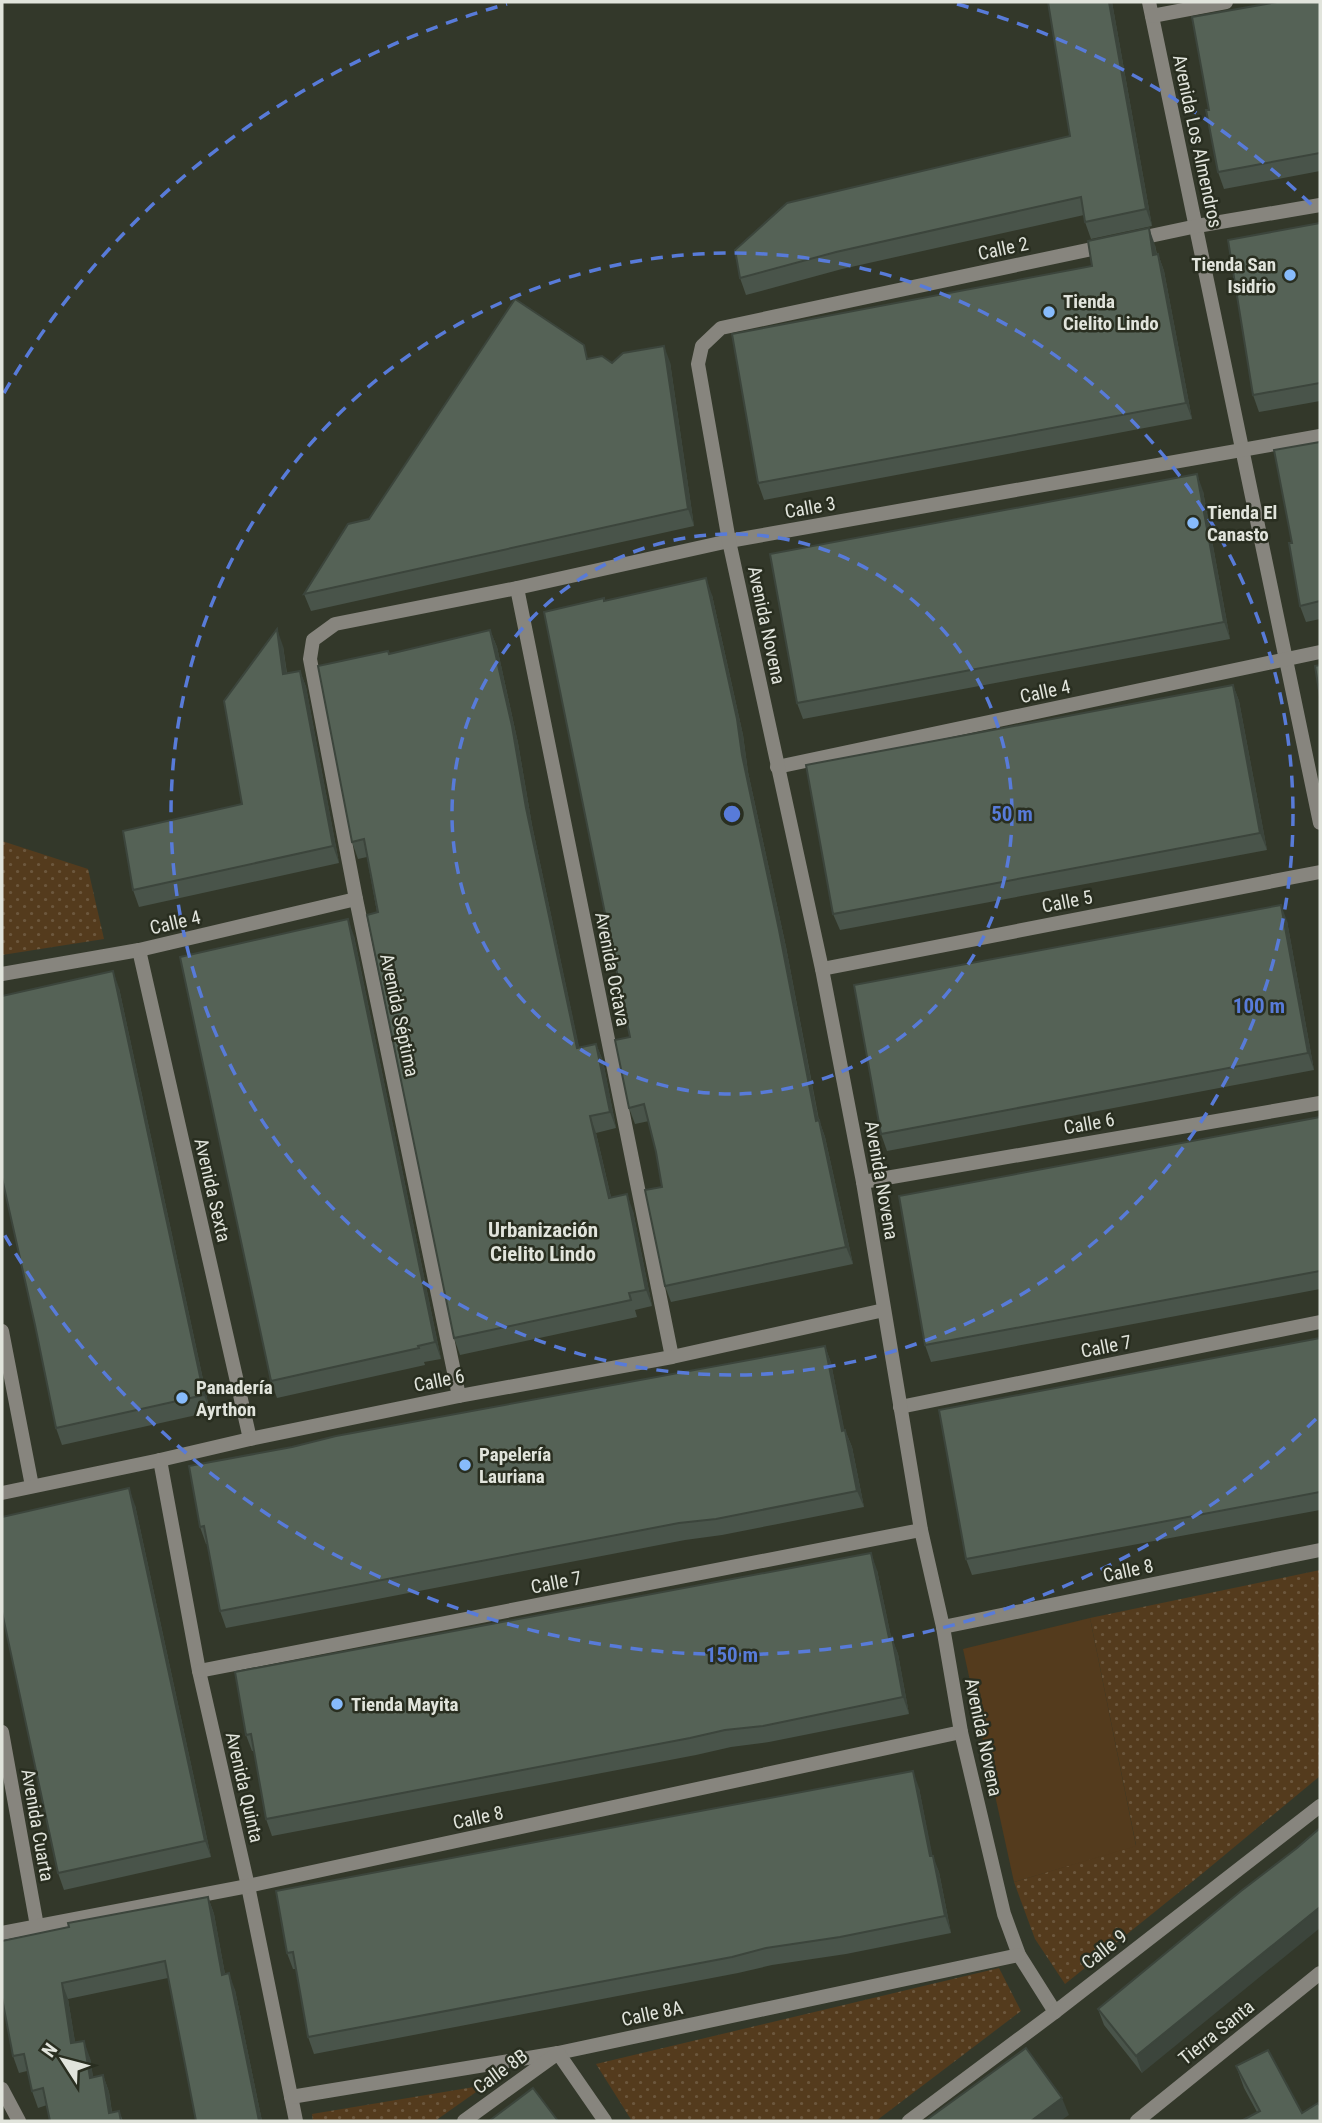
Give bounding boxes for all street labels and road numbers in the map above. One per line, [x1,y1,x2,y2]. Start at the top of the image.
street label: Avenida Los Almendros [1168,52,1227,230]
street label: Calle 2 [976,232,1031,265]
street label: Calle 3 [783,492,837,523]
street label: Avenida Novena [743,564,790,686]
street label: Calle 4 [1018,675,1073,708]
street label: Calle 5 [1040,885,1094,918]
street label: Calle 4 [148,906,203,939]
street label: Avenida Octava [590,910,635,1028]
street label: Avenida Séptima [375,951,424,1079]
street label: Calle 6 [1062,1108,1116,1139]
street label: Avenida Novena [860,1119,903,1241]
street label: Avenida Sexta [189,1136,236,1244]
street label: Calle 7 [1079,1330,1133,1363]
street label: Calle 6 [412,1364,466,1397]
street label: Calle 8 [1101,1554,1156,1587]
street label: Calle 7 [529,1566,583,1599]
street label: Avenida Novena [960,1676,1007,1798]
street label: Avenida Quinta [221,1730,268,1845]
street label: Avenida Cuarta [16,1767,59,1883]
street label: Calle 8 [451,1801,506,1834]
street label: Calle 9 [1077,1925,1132,1974]
street label: Tierra Santa [1174,1995,1259,2070]
street label: Calle 8A [619,1996,685,2031]
street label: Calle 8B [469,2044,532,2099]

